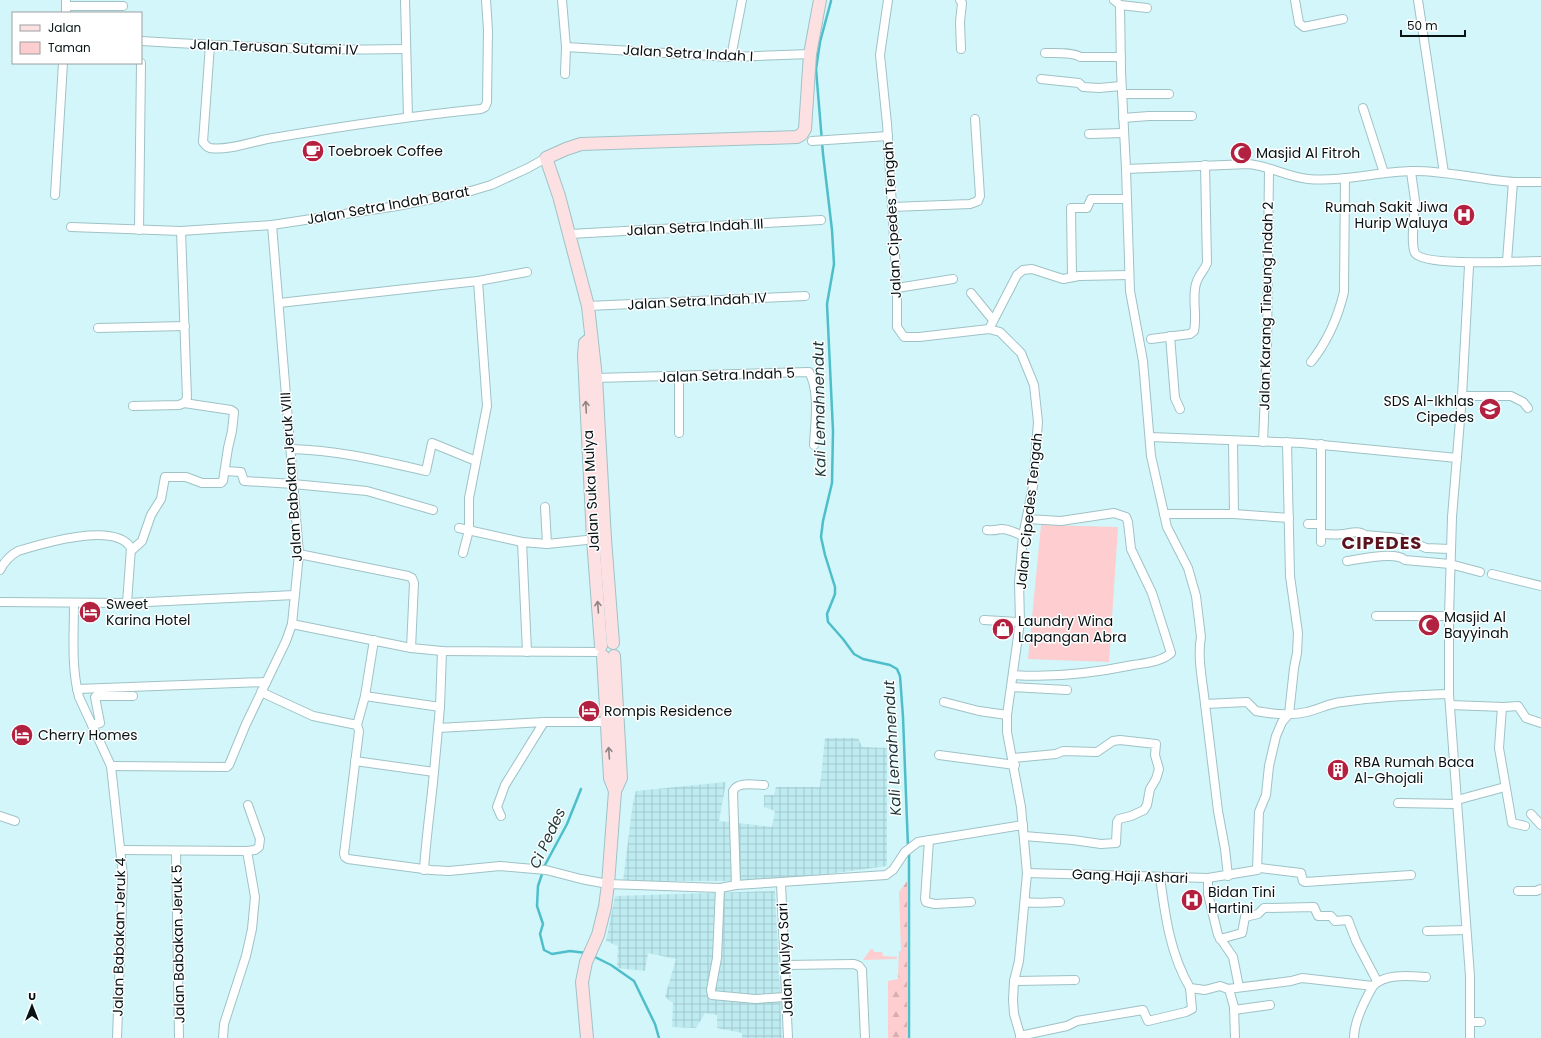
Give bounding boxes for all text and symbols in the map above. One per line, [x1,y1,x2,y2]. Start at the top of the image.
legend [12,12,142,64]
scale bar [1401,12,1465,38]
text: 50 m [1407,17,1438,34]
text: Jalan [48,19,81,36]
street label: Jalan Terusan Sutami IV [189,34,359,60]
text: Taman [48,39,91,56]
street label: Jalan Setra Indah I [622,40,754,66]
cafe icon: Toebroek Coffee [300,138,326,164]
mosque icon: Masjid Al Fitroh [1228,140,1254,166]
place label: Toebroek Coffee [328,141,443,161]
street label: Jalan Cipedes Tengah [878,141,906,299]
place label: Masjid Al Fitroh [1256,143,1360,163]
street label: Jalan Setra Indah Barat [305,181,471,229]
place label: Rumah Sakit Jiwa Hurip Waluya [1325,197,1448,233]
street label: Jalan Karang Tineung Indah 2 [1254,201,1278,411]
hospital icon: Rumah Sakit Jiwa Hurip Waluya [1451,202,1477,228]
street label: Jalan Setra Indah III [626,213,764,241]
street label: Jalan Setra Indah IV [627,287,768,315]
water label: Kali Lemahnendut [807,340,831,477]
street label: Jalan Setra Indah 5 [659,363,795,387]
place label: SDS Al-Ikhlas Cipedes [1384,391,1474,427]
street label: Jalan Babakan Jeruk VIII [275,392,307,562]
school or university icon: SDS Al-Ikhlas Cipedes [1477,396,1503,422]
one-way arrow [583,401,590,414]
street label: Jalan Suka Mulya [578,430,604,552]
street label: Jalan Cipedes Tengah [1011,432,1047,590]
district label: CIPEDES [1342,530,1422,555]
place label: Sweet Karina Hotel [106,594,191,630]
hotel icon: Sweet Karina Hotel [77,599,103,625]
one-way arrow [595,601,602,614]
place label: Masjid Al Bayyinah [1444,607,1509,643]
place label: Laundry Wina Lapangan Abra [1018,611,1127,647]
mosque icon: Masjid Al Bayyinah [1416,612,1442,638]
shop icon: Laundry Wina Lapangan Abra [990,616,1016,642]
water label: Kali Lemahnendut [878,679,906,816]
hotel icon: Rompis Residence [576,698,602,724]
place label: Rompis Residence [604,701,732,721]
hotel icon: Cherry Homes [9,722,35,748]
place label: Cherry Homes [38,725,138,745]
one-way arrow [605,747,612,760]
place label: RBA Rumah Baca Al-Ghojali [1354,752,1474,788]
building icon: RBA Rumah Baca Al-Ghojali [1325,757,1351,783]
water label: Ci Pedes [524,804,570,872]
street label: Jalan Babakan Jeruk 4 [108,857,130,1017]
street label: Jalan Babakan Jeruk 5 [167,864,189,1024]
street label: Gang Haji Ashari [1072,864,1188,888]
place label: Bidan Tini Hartini [1208,882,1275,918]
hospital icon: Bidan Tini Hartini [1179,887,1205,913]
street label: Jalan Mulya Sari [772,902,798,1018]
north arrow [12,986,52,1026]
text: U [28,988,36,1004]

